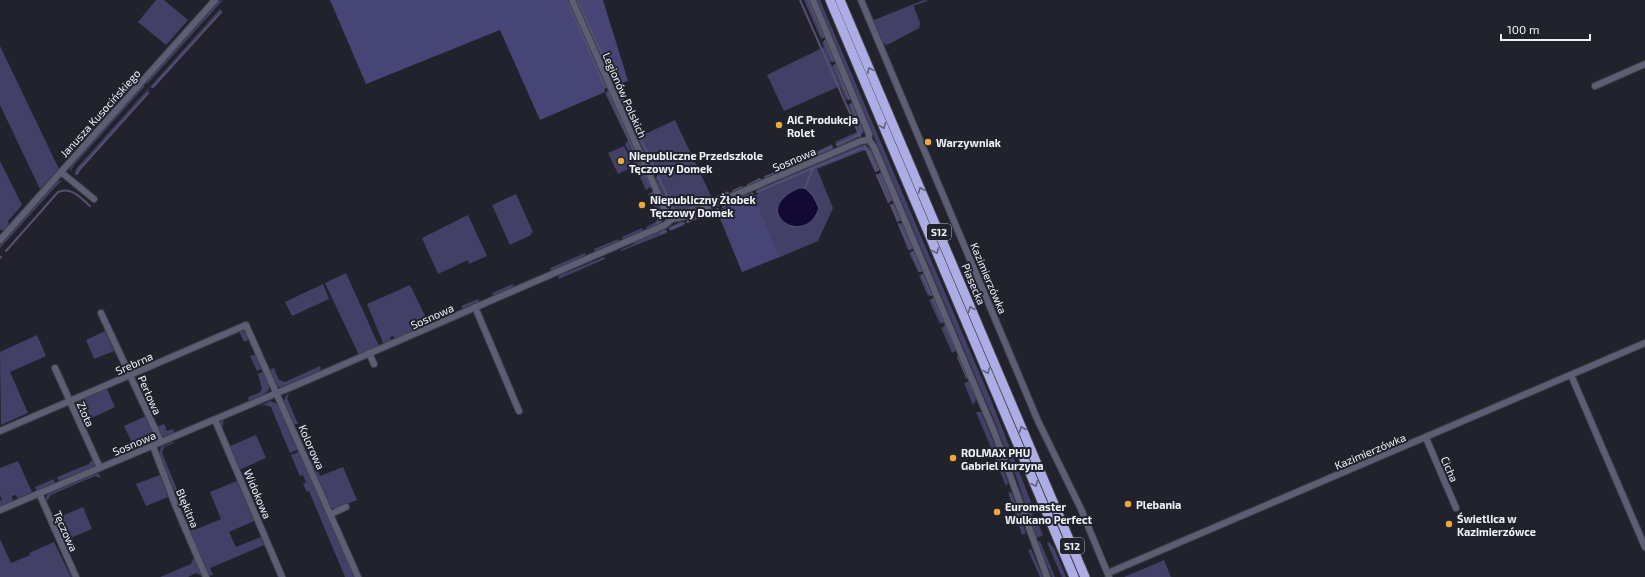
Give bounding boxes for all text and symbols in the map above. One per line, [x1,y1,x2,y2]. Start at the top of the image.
scale bar [1501,16,1590,42]
text: 100 m [1507,22,1539,36]
street label: Legionów Polskich [600,50,650,140]
street label: Janusza Kusocińskiego [57,67,143,159]
one-way arrow [867,67,875,75]
place label: AiC Produkcja Rolet [787,113,858,139]
marker: AiC Produkcja Rolet [774,120,784,130]
one-way arrow [878,122,886,130]
place label: Warzywniak [936,136,1002,150]
marker: Warzywniak [923,137,933,147]
street label: Sosnowa [770,144,818,174]
place label: Niepubliczne Przedszkole Tęczowy Domek [629,149,763,176]
marker: Niepubliczne Przedszkole Tęczowy Domek [616,156,626,166]
one-way arrow [917,186,925,193]
place label: Niepubliczny Żłobek Tęczowy Domek [650,193,756,220]
marker: Niepubliczny Żłobek Tęczowy Domek [637,200,647,210]
road number: S12 [927,224,951,240]
street label: Kazimierzówka [968,240,1010,316]
one-way arrow [932,248,940,255]
street label: Piasecka [959,261,989,307]
street label: Sosnowa [408,301,456,331]
one-way arrow [968,306,976,313]
street label: Srebrna [113,349,155,377]
one-way arrow [982,367,990,374]
street label: Perłowa [136,373,164,417]
street label: Złota [75,399,97,429]
street label: Kolorowa [296,423,328,471]
one-way arrow [1019,426,1027,434]
street label: Sosnowa [110,428,158,458]
street label: Kazimierzówka [1332,430,1408,472]
place label: ROLMAX PHU Gabriel Kurzyna [961,446,1044,473]
marker: ROLMAX PHU Gabriel Kurzyna [948,453,958,463]
street label: Cicha [1439,454,1461,484]
street label: Widokowa [242,467,274,521]
one-way arrow [1031,481,1039,488]
street label: Błękitna [174,486,202,530]
place label: Plebania [1136,498,1181,511]
marker: Plebania [1123,499,1133,509]
place label: Euromaster Wulkano Perfect [1005,500,1092,526]
marker: Euromaster Wulkano Perfect [992,507,1002,517]
street label: Tęczowa [51,509,81,553]
place label: Świetlica w Kazimierzówce [1457,512,1536,538]
marker: Świetlica w Kazimierzówce [1444,519,1454,529]
road number: S12 [1060,538,1084,554]

